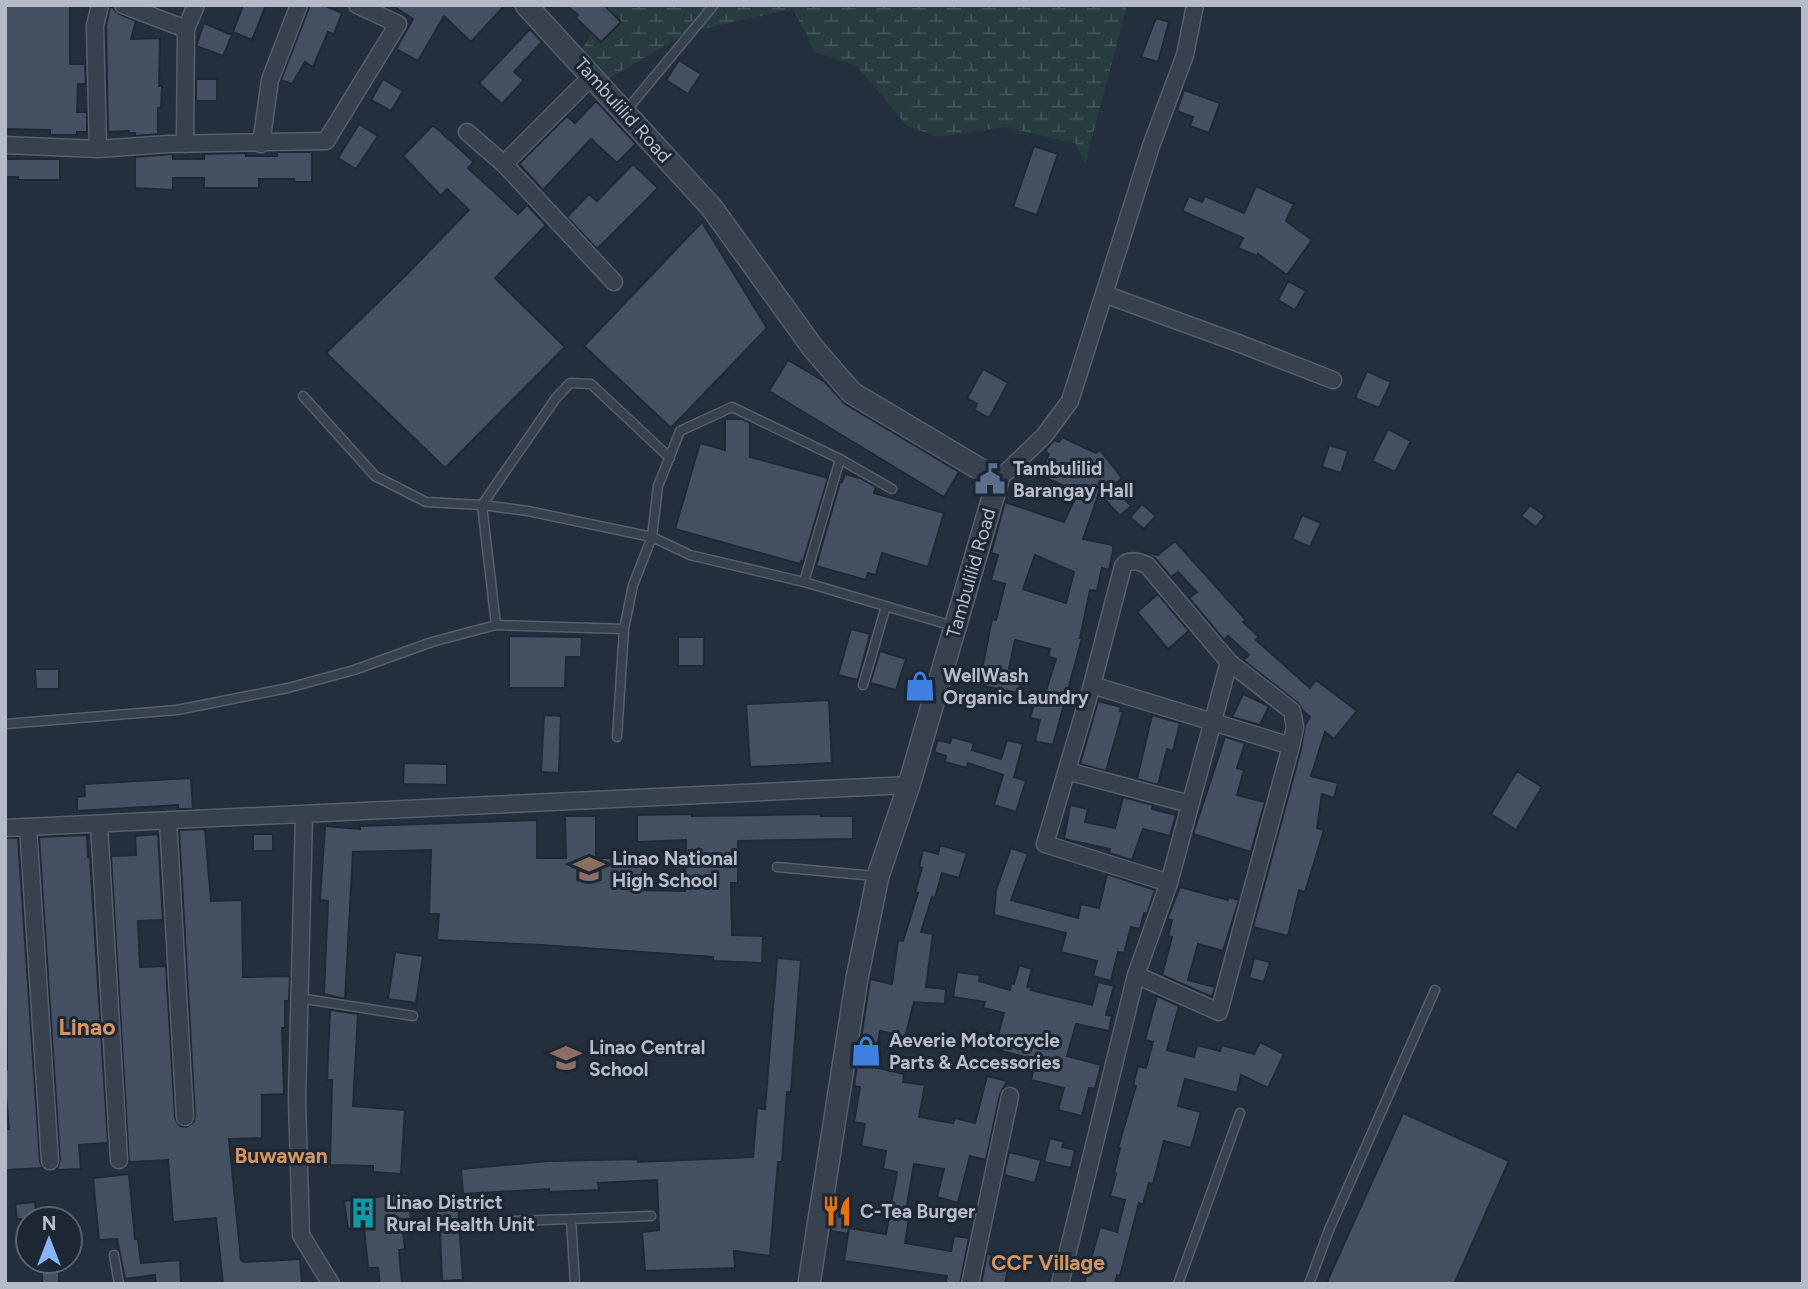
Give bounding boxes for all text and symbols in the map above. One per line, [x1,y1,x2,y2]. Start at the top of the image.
street label: Tambulilid Road [570,53,676,167]
place label: Tambulilid Barangay Hall [1013,457,1133,502]
public building icon: Tambulilid Barangay Hall [973,462,1007,496]
street label: Tambulilid Road [942,506,1000,640]
place label: WellWash Organic Laundry [943,664,1089,709]
shop icon: WellWash Organic Laundry [903,669,937,703]
place label: Linao National High School [612,847,738,892]
school or university icon: Linao National High School [572,852,606,886]
district label: Linao [58,1013,116,1041]
place label: Aeverie Motorcycle Parts & Accessories [889,1029,1060,1074]
shop icon: Aeverie Motorcycle Parts & Accessories [849,1034,883,1068]
place label: Linao Central School [589,1036,705,1081]
school or university icon: Linao Central School [549,1041,583,1075]
district label: Buwawan [234,1143,328,1168]
place label: Linao District Rural Health Unit [386,1191,535,1236]
restaurant icon: C-Tea Burger [820,1194,854,1228]
building icon: Linao District Rural Health Unit [346,1196,380,1230]
place label: C-Tea Burger [860,1200,975,1223]
north arrow [14,1205,84,1275]
text: N [42,1212,56,1235]
district label: CCF Village [991,1250,1105,1275]

